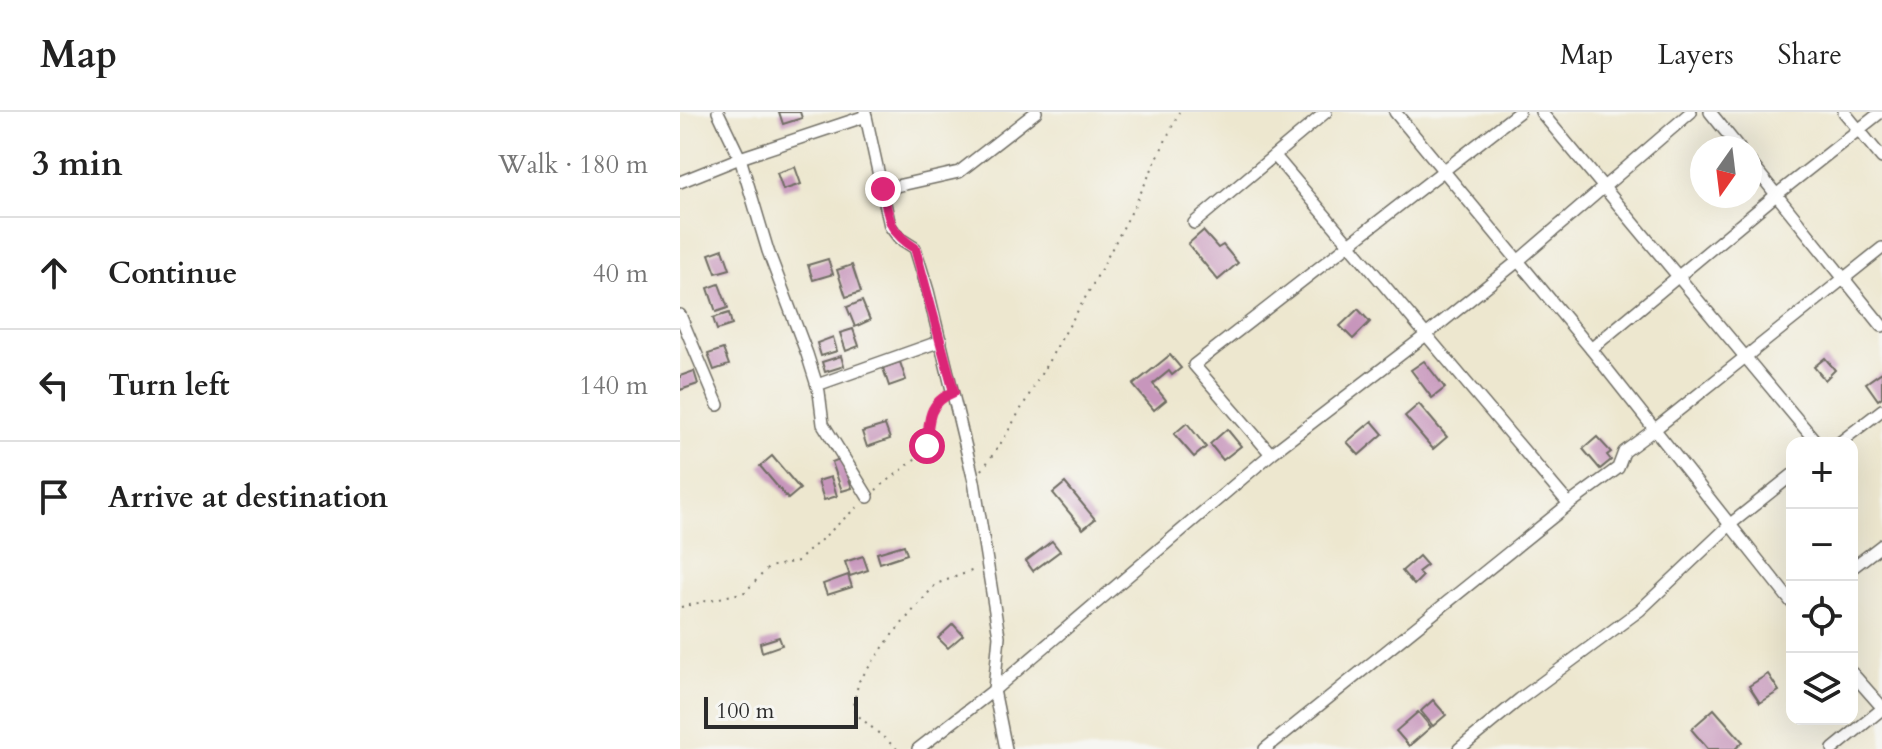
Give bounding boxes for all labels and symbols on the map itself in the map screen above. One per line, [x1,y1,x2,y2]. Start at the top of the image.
north arrow [1690,136,1762,208]
route end [865,171,901,207]
route start [909,428,945,464]
scale bar [704,693,858,729]

